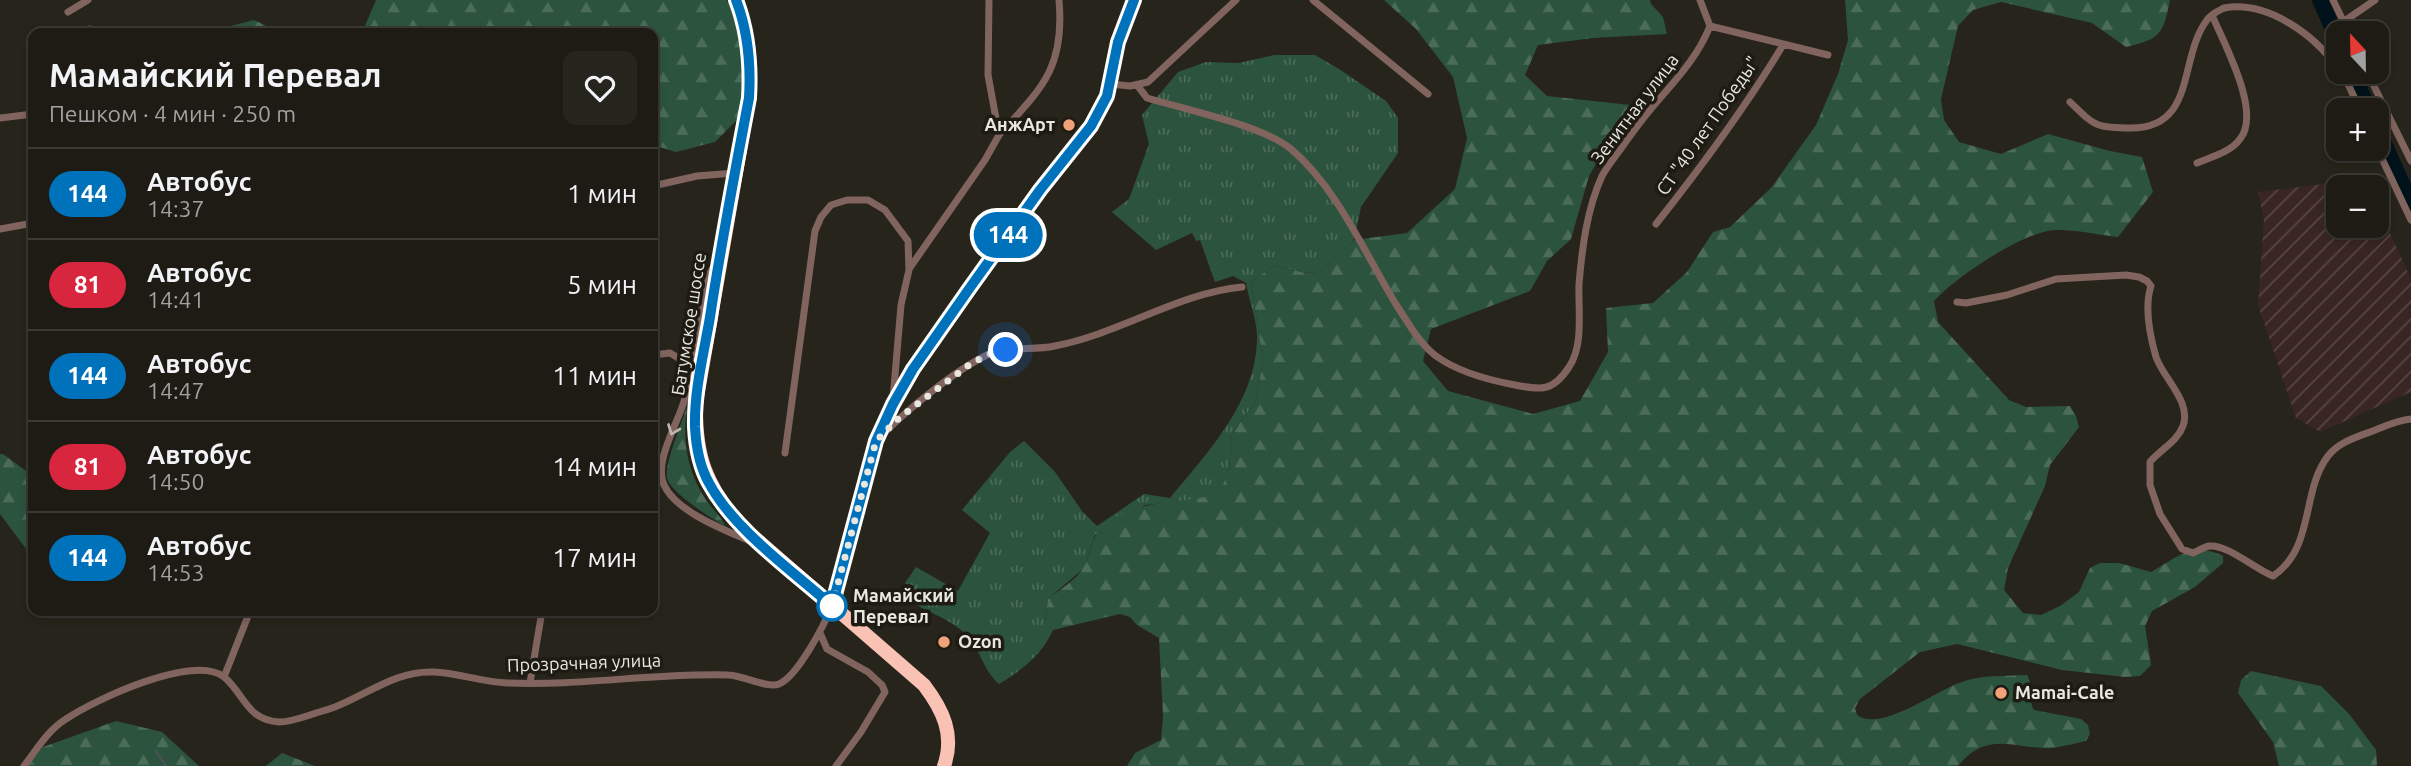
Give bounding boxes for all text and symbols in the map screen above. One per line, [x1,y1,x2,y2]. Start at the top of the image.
north arrow [2326,21,2389,84]
map controls [2326,21,2389,238]
street label: Зенитная улица [1586,50,1682,167]
button: heart [563,51,637,125]
street label: СТ "40 лет Победы" [1652,52,1762,198]
text: Мамайский Перевал [49,56,382,93]
button: + [2326,98,2389,161]
text: Пешком · 4 мин · 250 m [49,101,296,126]
place label: АнжАрт [984,114,1055,134]
marker: АнжАрт [1061,117,1077,133]
text: Автобус [147,167,251,196]
button: − [2326,175,2389,238]
text: 1 мин [567,179,637,208]
text: 144 [67,180,108,207]
text: 14:37 [147,196,205,221]
line badge: 144 [968,212,1048,258]
text: 144 [988,221,1028,248]
street label: Батумское шоссе [667,251,709,397]
text: Автобус [147,258,251,287]
text: 5 мин [567,270,637,299]
text: 81 [74,271,101,298]
text: 14:41 [147,287,205,312]
your location [988,332,1023,367]
text: Автобус [147,349,251,378]
text: 11 мин [552,361,637,390]
text: 144 [67,362,108,389]
text: 14:47 [147,378,205,403]
one-way arrow [668,424,682,436]
text: Автобус [147,440,251,469]
text: 14 мин [552,452,637,481]
text: 81 [74,453,101,480]
text: 14:50 [147,469,205,494]
text: Автобус [147,531,251,560]
text: 17 мин [552,543,637,572]
text: 144 [67,544,108,571]
text: 14:53 [147,560,205,585]
place label: Мамайский Перевал [853,585,954,626]
marker: Мамайский Перевал [817,591,847,621]
place label: Ozon [958,631,1002,651]
marker: Ozon [936,634,952,650]
street label: Прозрачная улица [507,649,661,675]
place label: Mamai-Cale [2015,682,2115,702]
marker: Mamai-Cale [1993,685,2009,701]

